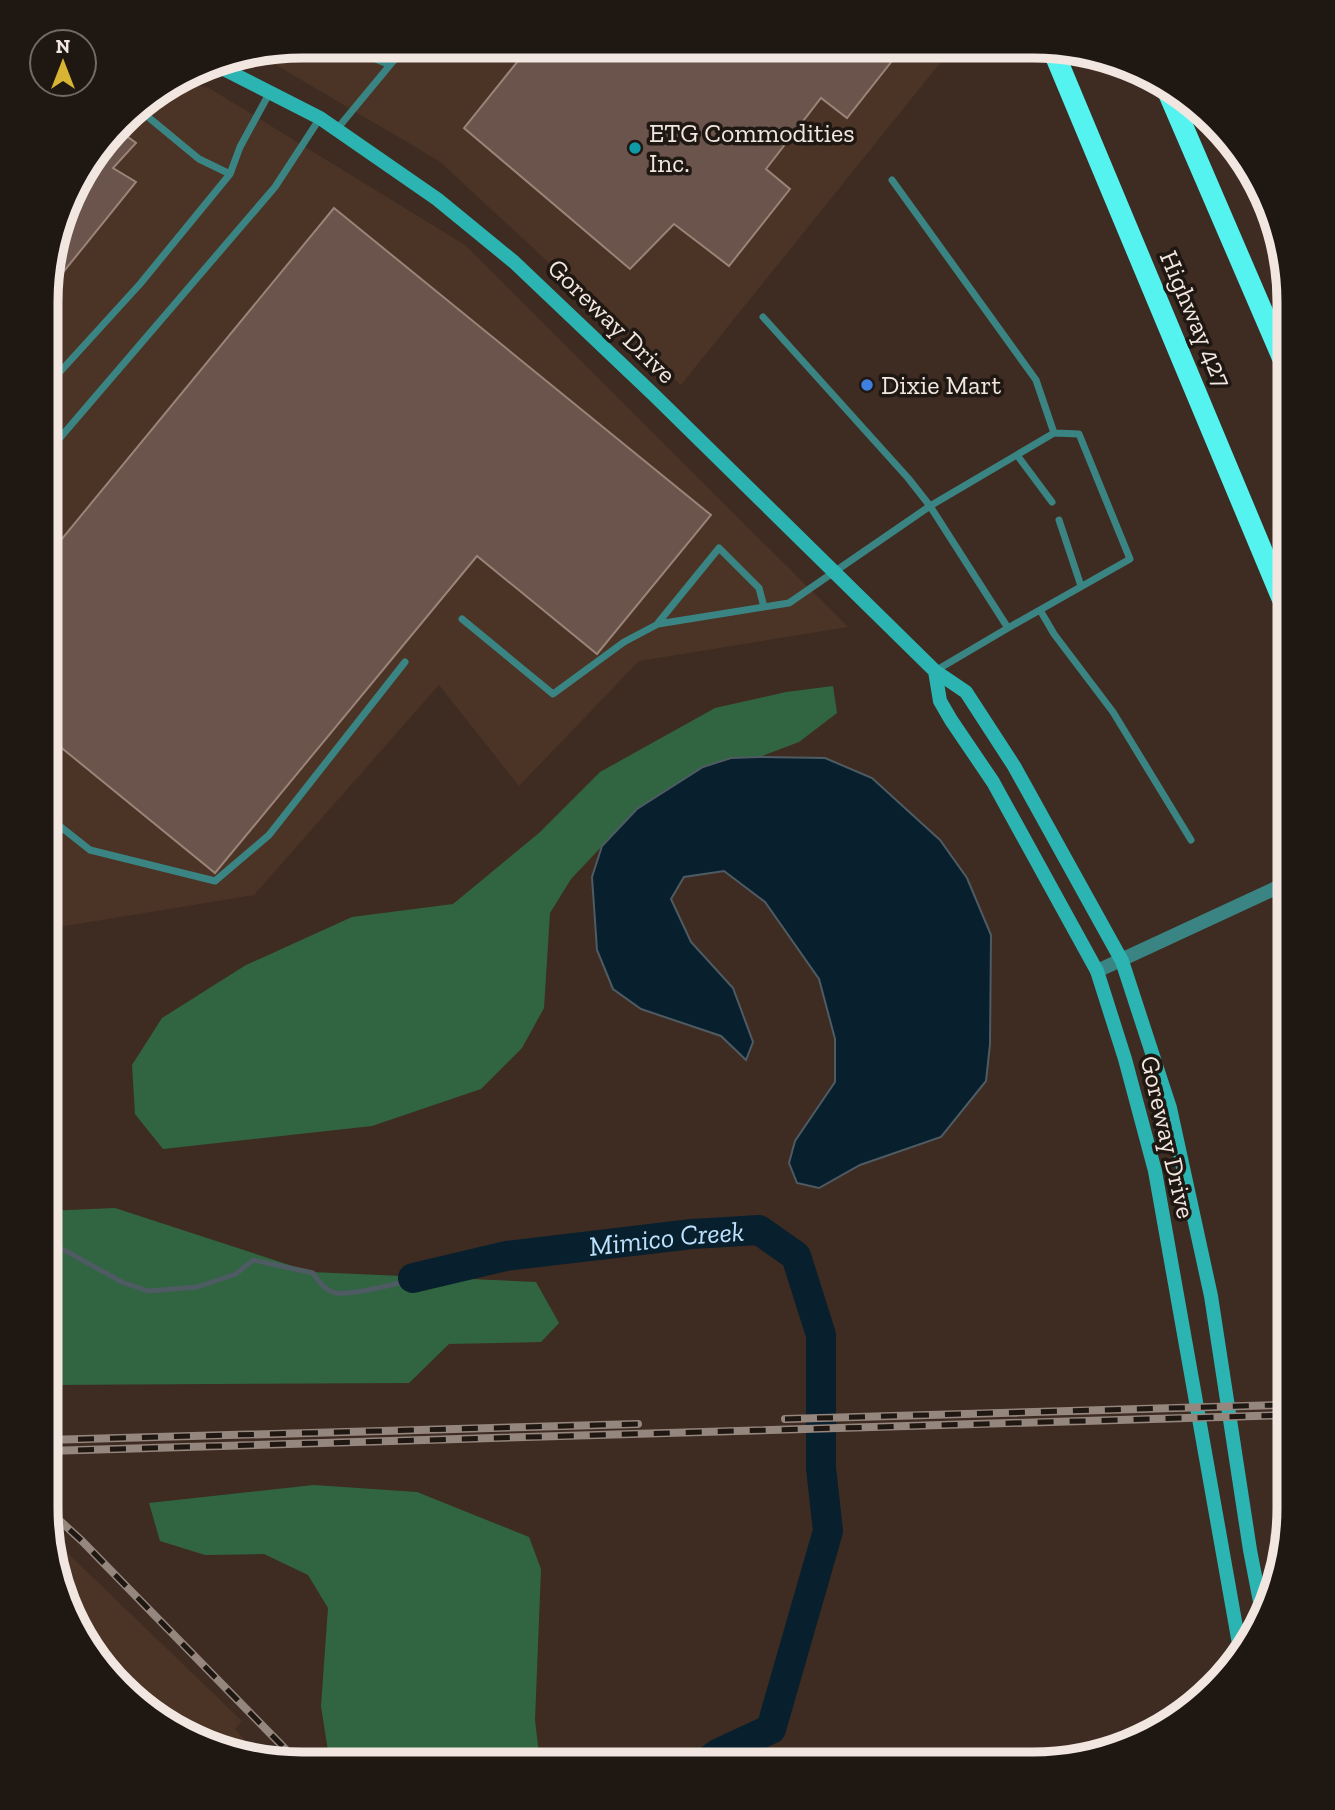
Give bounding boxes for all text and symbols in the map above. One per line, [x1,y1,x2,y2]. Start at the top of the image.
north arrow [28,28,98,98]
text: N [56,35,70,58]
place label: ETG Commodities Inc. [649,117,855,179]
marker: ETG Commodities Inc. [627,140,643,156]
street label: Highway 427 [1153,246,1239,392]
street label: Goreway Drive [541,252,683,390]
place label: Dixie Mart [881,369,1002,401]
marker: Dixie Mart [859,377,875,393]
street label: Goreway Drive [1134,1053,1202,1221]
water label: Mimico Creek [587,1215,745,1263]

